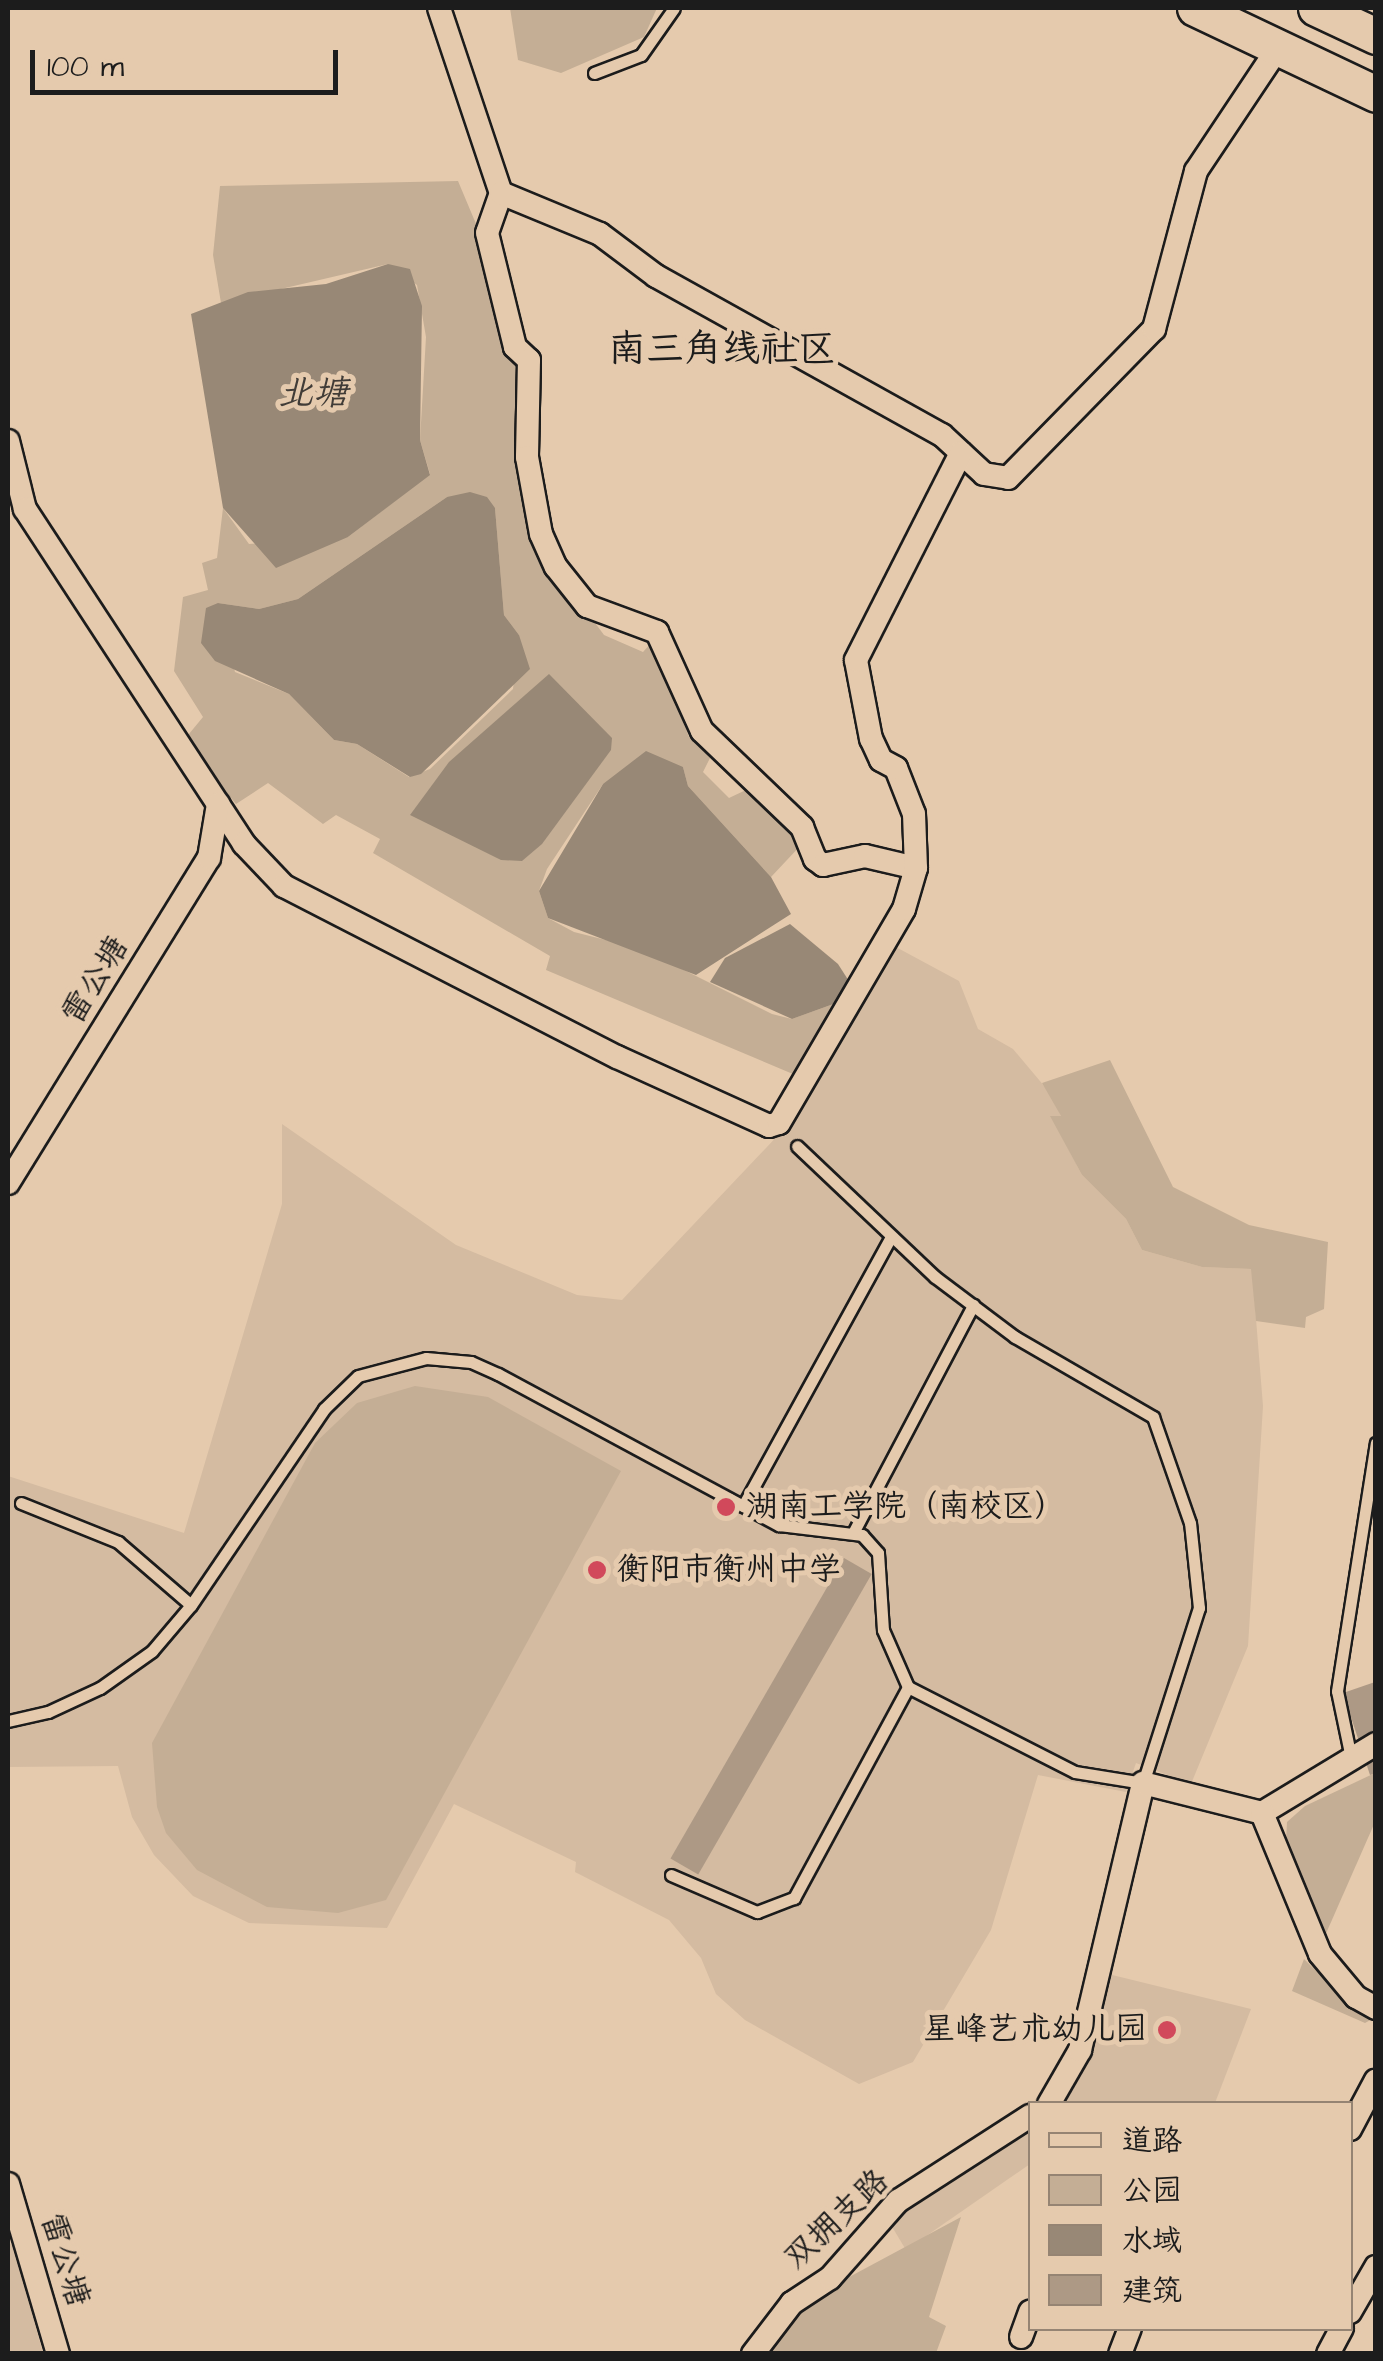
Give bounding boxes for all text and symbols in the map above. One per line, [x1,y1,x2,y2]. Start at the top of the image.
scale bar [35,30,342,92]
text: 100 m [47,46,124,88]
district label: 南三角线社区 [608,328,836,374]
water label: 北塘 [278,373,348,415]
street label: 雷公塘 [54,930,138,1032]
place label: 湖南工学院（南校区） [746,1488,1066,1526]
marker: 湖南工学院（南校区） [715,1496,737,1518]
place label: 衡阳市衡州中学 [617,1551,841,1589]
marker: 衡阳市衡州中学 [586,1559,608,1581]
place label: 星峰艺术幼儿园 [923,2011,1147,2049]
marker: 星峰艺术幼儿园 [1156,2019,1178,2041]
legend [1028,2101,1353,2331]
text: 道路 [1122,2120,1182,2162]
street label: 双拥支路 [777,2162,897,2278]
text: 公园 [1122,2170,1182,2212]
street label: 雷公塘 [32,2208,96,2312]
text: 水域 [1122,2220,1182,2262]
text: 建筑 [1122,2270,1182,2312]

